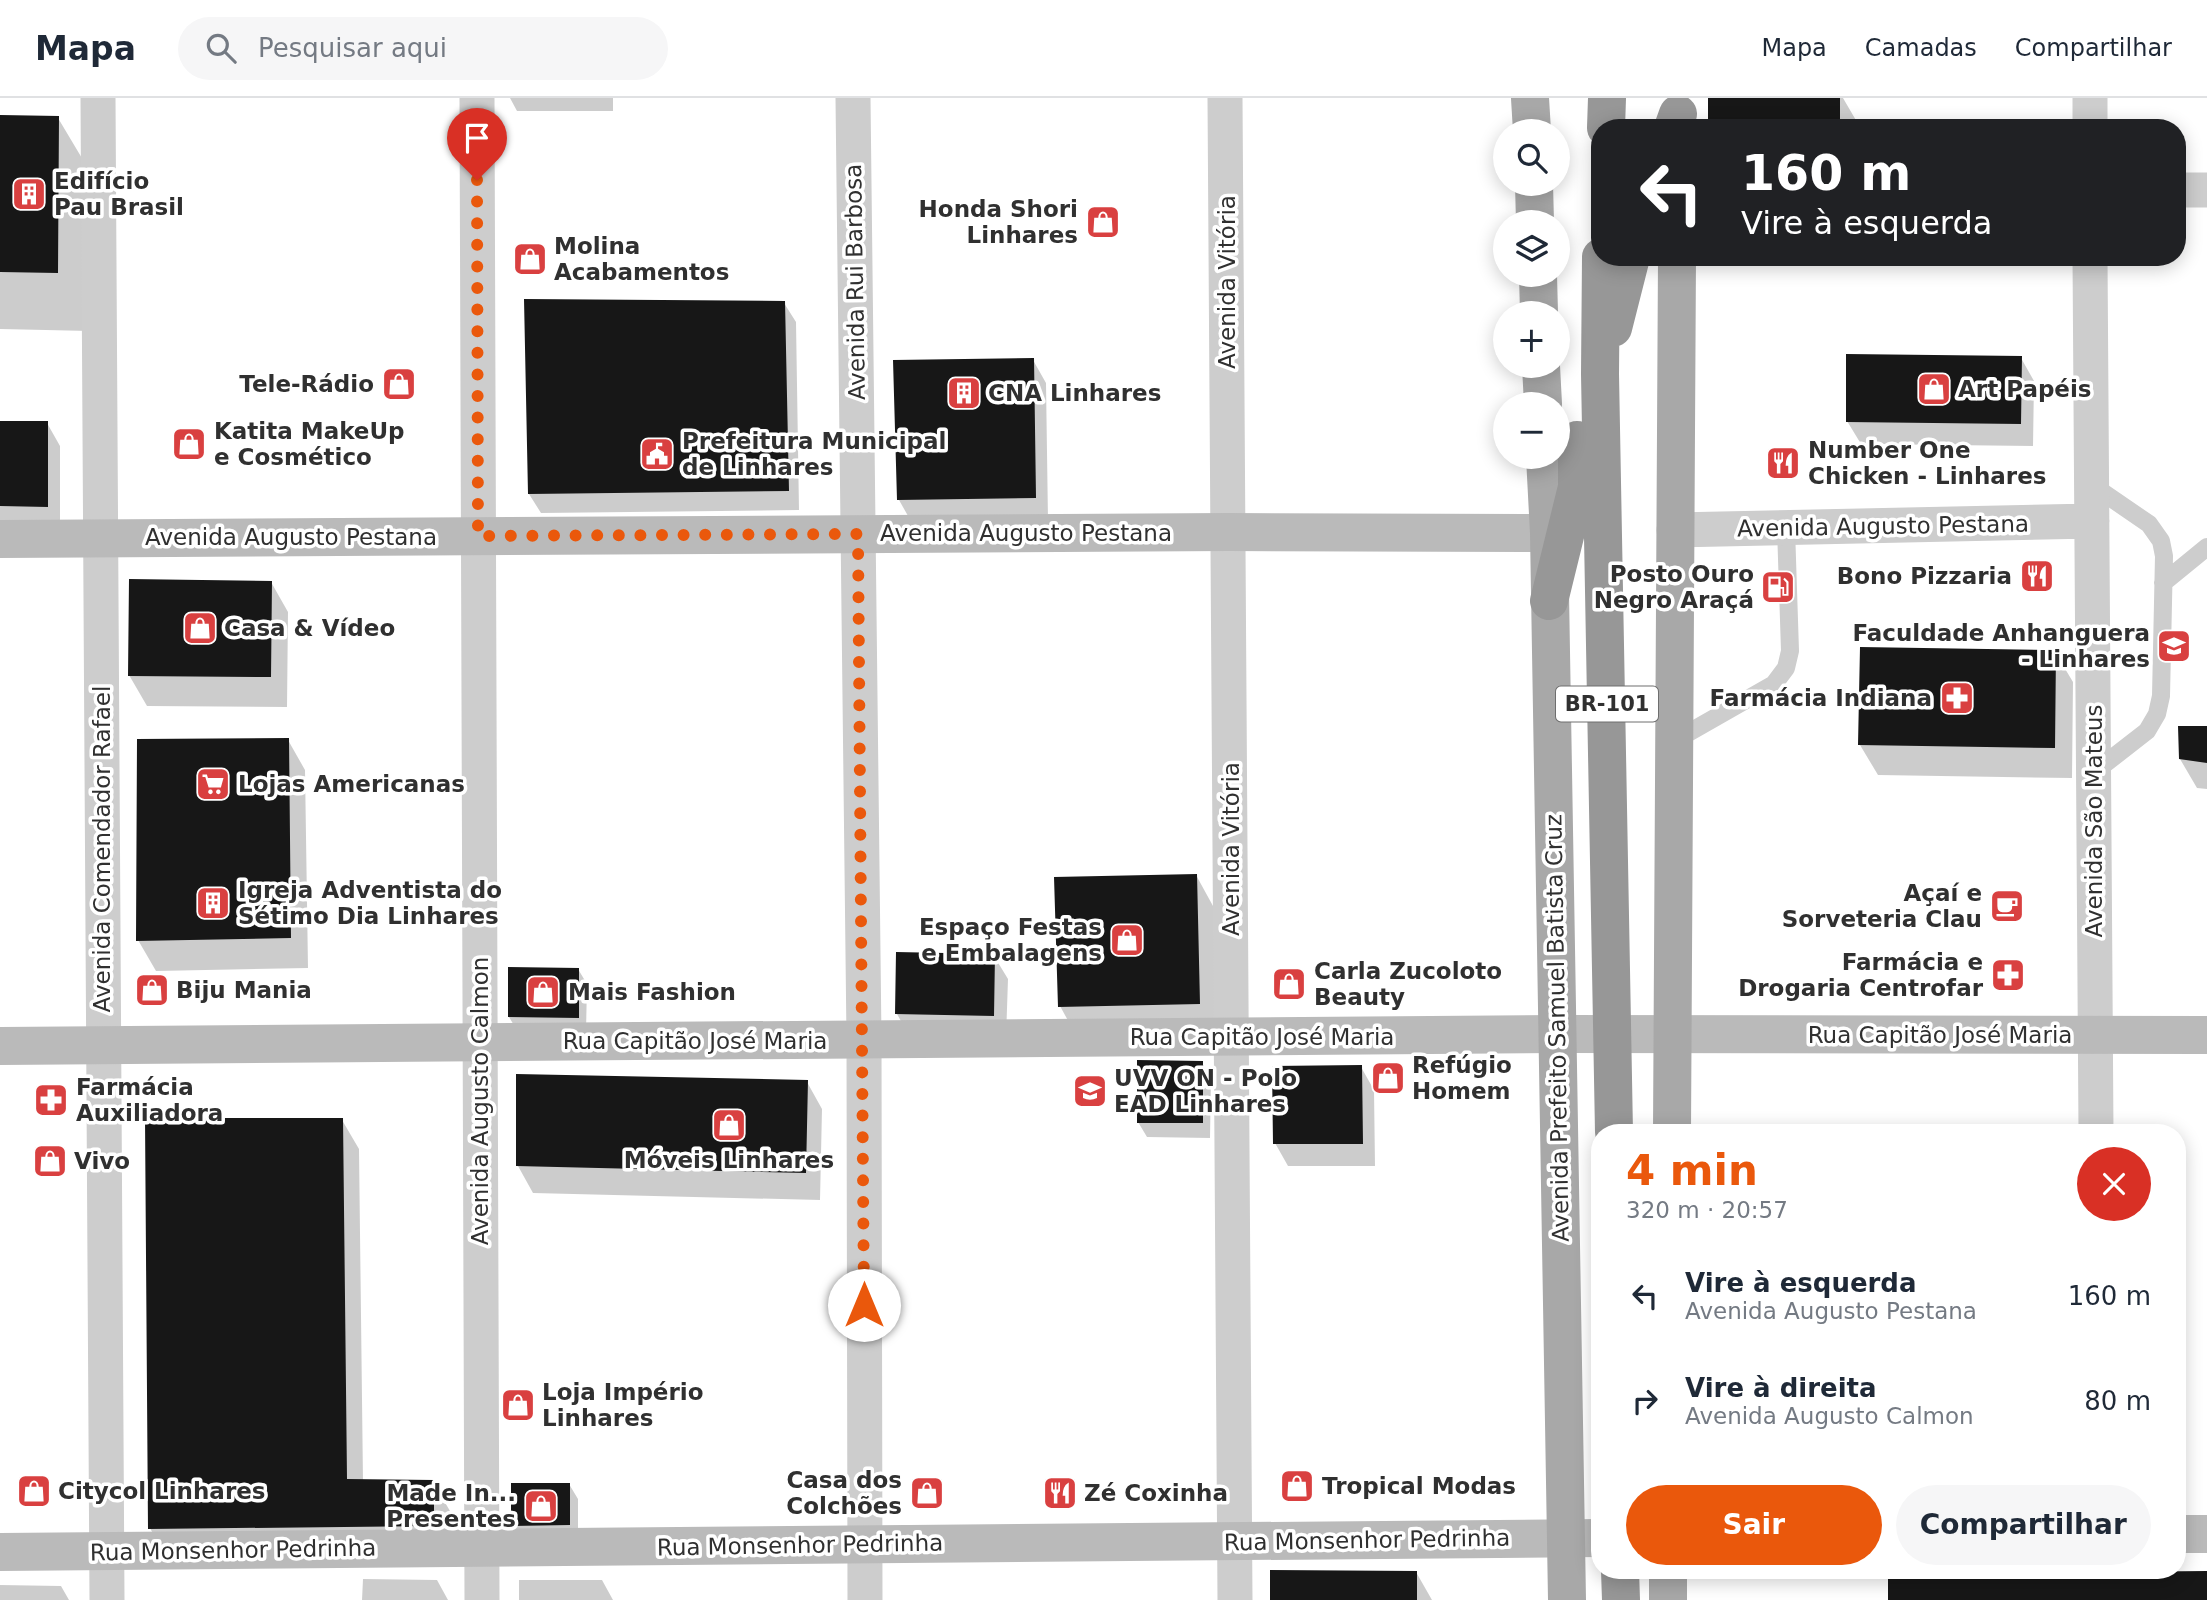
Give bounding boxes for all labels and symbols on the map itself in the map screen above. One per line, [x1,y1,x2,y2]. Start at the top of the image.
pin [447,108,507,180]
street label: Avenida Rui Barbosa [840,164,870,400]
place label: Edifício Pau Brasil [54,168,184,220]
building icon: Edifício Pau Brasil [10,175,48,213]
street label: Avenida Vitória [1214,195,1240,369]
place label: Honda Shori Linhares [919,196,1078,248]
shop icon: Honda Shori Linhares [1084,203,1122,241]
place label: Molina Acabamentos [554,233,729,285]
shop icon: Molina Acabamentos [511,240,549,278]
shop icon: Tele-Rádio [380,365,418,403]
shop icon: Art Papéis [1915,370,1953,408]
place label: Tele-Rádio [239,371,374,397]
building icon: CNA Linhares [945,374,983,412]
place label: Art Papéis [1958,376,2092,402]
place label: CNA Linhares [988,380,1161,406]
place label: Katita MakeUp e Cosmético [214,418,405,470]
shop icon: Katita MakeUp e Cosmético [170,425,208,463]
place label: Prefeitura Municipal de Linhares [682,428,946,480]
public building icon: Prefeitura Municipal de Linhares [638,435,676,473]
place label: Number One Chicken - Linhares [1808,437,2046,489]
restaurant icon: Number One Chicken - Linhares [1764,444,1802,482]
street label: Avenida Augusto Pestana [1737,510,2029,542]
street label: Avenida Augusto Pestana [880,520,1172,546]
street label: Avenida Augusto Pestana [145,524,437,550]
restaurant icon: Bono Pizzaria [2018,557,2056,595]
place label: Posto Ouro Negro Araçá [1594,561,1754,613]
place label: Bono Pizzaria [1837,563,2012,589]
fuel station icon: Posto Ouro Negro Araçá [1759,568,1797,606]
shop icon: Casa & Vídeo [181,609,219,647]
place label: Casa & Vídeo [224,615,395,641]
place label: Faculdade Anhanguera - Linhares [1852,620,2150,672]
school or university icon: Faculdade Anhanguera - Linhares [2155,627,2193,665]
pharmacy icon: Farmácia Indiana [1938,679,1976,717]
place label: Farmácia Indiana [1710,685,1932,711]
street label: Avenida Comendador Rafael [89,686,115,1012]
road number: BR-101 [1556,686,1658,722]
street label: Avenida São Mateus [2081,705,2107,937]
street label: Avenida Vitória [1218,762,1244,936]
supermarket icon: Lojas Americanas [194,765,232,803]
place label: Lojas Americanas [238,771,465,797]
street label: Avenida Prefeito Samuel Batista Cruz [1540,814,1574,1242]
place label: Igreja Adventista do Sétimo Dia Linhares [238,877,502,929]
place label: Açaí e Sorveteria Clau [1782,880,1982,932]
building icon: Igreja Adventista do Sétimo Dia Linhares [194,884,232,922]
cafe icon: Açaí e Sorveteria Clau [1988,887,2026,925]
place label: Espaço Festas e Embalagens [919,914,1102,966]
shop icon: Espaço Festas e Embalagens [1108,921,1146,959]
place label: Farmácia e Drogaria Centrofar [1738,949,1984,1001]
pharmacy icon: Farmácia e Drogaria Centrofar [1989,956,2027,994]
street label: Avenida Augusto Calmon [467,957,493,1245]
place label: Carla Zucoloto Beauty [1314,958,1502,1010]
shop icon: Carla Zucoloto Beauty [1270,965,1308,1003]
shop icon: Biju Mania [133,971,171,1009]
shop icon: Mais Fashion [524,973,562,1011]
place label: Biju Mania [176,977,312,1003]
place label: Mais Fashion [568,979,736,1005]
street label: Rua Capitão José Maria [1808,1022,2072,1048]
street label: Rua Capitão José Maria [1130,1024,1394,1050]
street label: Rua Capitão José Maria [563,1028,827,1054]
place label: Refúgio Homem [1412,1052,1512,1104]
shop icon: Refúgio Homem [1369,1059,1407,1097]
place label: UVV ON - Polo EAD Linhares [1114,1065,1297,1117]
school or university icon: UVV ON - Polo EAD Linhares [1071,1072,1109,1110]
place label: Farmácia Auxiliadora [76,1074,223,1126]
pharmacy icon: Farmácia Auxiliadora [32,1081,70,1119]
shop icon: Móveis Linhares [710,1106,748,1144]
shop icon: Vivo [31,1142,69,1180]
place label: Móveis Linhares [624,1147,834,1173]
place label: Vivo [74,1148,130,1174]
position arrow [827,1268,901,1342]
place label: Loja Império Linhares [542,1379,703,1431]
shop icon: Loja Império Linhares [499,1386,537,1424]
place label: Casa dos Colchões [786,1467,902,1519]
shop icon: Tropical Modas [1278,1467,1316,1505]
shop icon: Citycol Linhares [15,1472,53,1510]
place label: Tropical Modas [1322,1473,1516,1499]
shop icon: Casa dos Colchões [908,1474,946,1512]
restaurant icon: Zé Coxinha [1041,1474,1079,1512]
place label: Citycol Linhares [58,1478,266,1504]
place label: Made In... Presentes [386,1480,516,1532]
place label: Zé Coxinha [1084,1480,1228,1506]
shop icon: Made In... Presentes [522,1487,560,1525]
street label: Rua Monsenhor Pedrinha [1224,1525,1510,1555]
street label: Rua Monsenhor Pedrinha [657,1530,943,1560]
street label: Rua Monsenhor Pedrinha [90,1535,376,1565]

